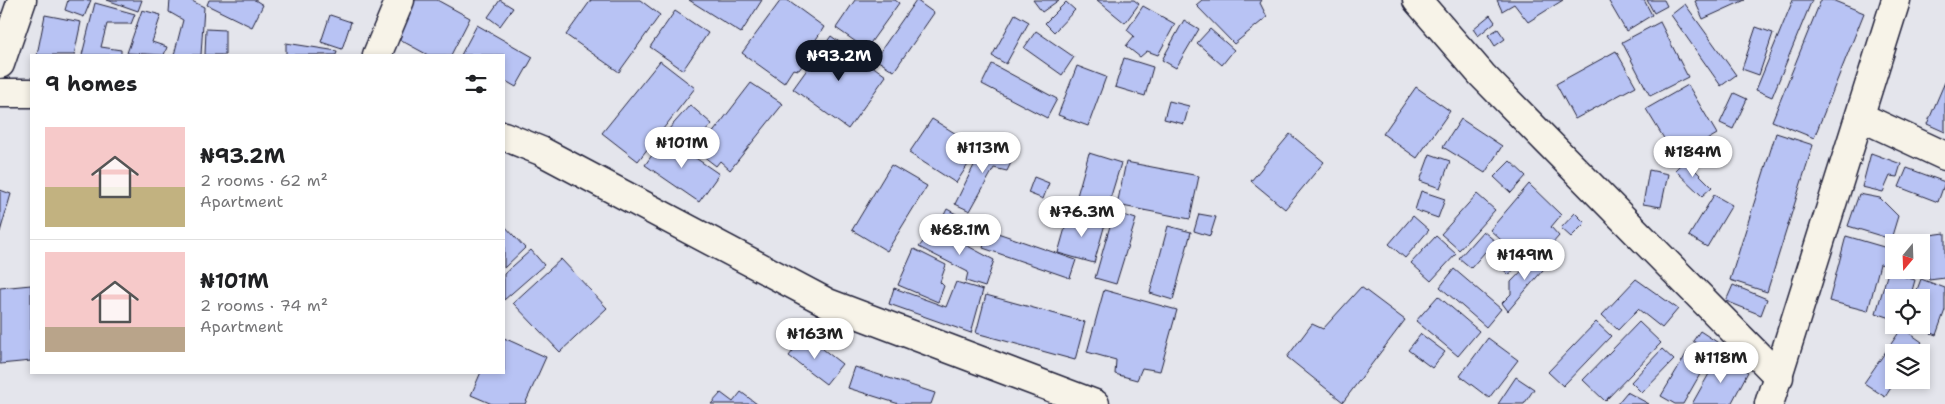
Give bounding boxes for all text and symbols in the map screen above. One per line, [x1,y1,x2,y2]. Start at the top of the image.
pin: ₦93.2M [798,39,880,82]
text: ₦93.2M [807,45,871,66]
text: 9 homes [45,70,137,98]
icon: filters [462,70,490,98]
pin: ₦101M [647,126,717,169]
text: ₦101M [656,132,708,153]
pin: ₦113M [948,132,1018,174]
pin: ₦184M [1658,136,1728,178]
text: ₦113M [957,137,1009,158]
text: ₦184M [1664,141,1722,162]
text: ₦93.2M [200,142,285,170]
icon: home [85,147,145,207]
text: 2 rooms · 62 m² [200,170,328,191]
text: Apartment [200,191,283,212]
pin: ₦76.3M [1041,196,1123,238]
text: ₦76.3M [1049,201,1115,222]
pin: ₦68.1M [919,214,1001,256]
text: ₦68.1M [930,219,990,240]
north arrow [1885,234,1930,279]
map controls [1885,234,1930,389]
pin: ₦149M [1490,238,1560,281]
text: ₦149M [1497,244,1553,265]
text: ₦101M [200,267,269,295]
icon: home [85,272,145,332]
button: locate [1885,289,1930,334]
text: 2 rooms · 74 m² [200,295,328,316]
text: Apartment [200,316,283,337]
pin: ₦163M [780,318,850,360]
text: ₦163M [787,323,843,344]
pin: ₦118M [1686,342,1756,384]
button: layers [1885,344,1930,389]
text: ₦118M [1695,347,1747,368]

